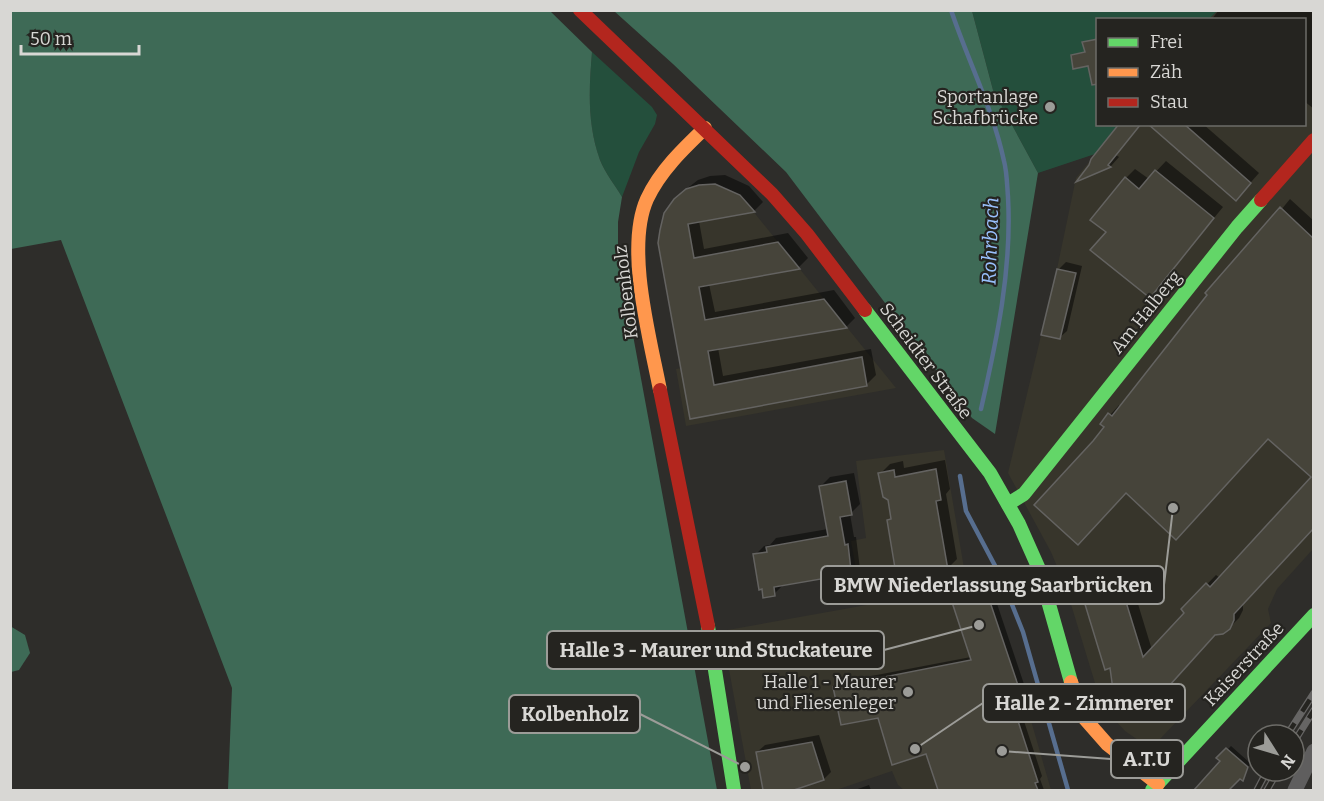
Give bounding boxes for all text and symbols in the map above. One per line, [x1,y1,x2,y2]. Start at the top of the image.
scale bar [21,18,140,56]
legend [1096,18,1306,126]
text: 50 m [30,28,72,50]
text: Frei [1150,31,1183,53]
text: Zäh [1150,61,1182,83]
place label: Sportanlage Schafbrücke [932,86,1038,129]
text: Stau [1150,91,1188,113]
marker: Sportanlage Schafbrücke [1043,100,1057,114]
water label: Rohrbach [976,197,1004,285]
street label: Kolbenholz [609,244,643,340]
street label: Am Halberg [1106,266,1186,358]
street label: Scheidter Straße [875,299,977,423]
callout: BMW Niederlassung Saarbrücken [821,566,1164,604]
text: BMW Niederlassung Saarbrücken [834,573,1152,597]
street label: Kaiserstraße [1199,617,1289,711]
callout: Halle 3 - Maurer und Stuckateure [547,631,884,669]
text: Halle 3 - Maurer und Stuckateure [559,638,873,662]
place label: Halle 1 - Maurer und Fliesenleger [756,671,896,714]
callout: Halle 2 - Zimmerer [983,684,1185,722]
marker: Halle 1 - Maurer und Fliesenleger [901,685,915,699]
text: Halle 2 - Zimmerer [995,691,1174,715]
callout: Kolbenholz [509,695,640,733]
text: Kolbenholz [521,702,629,726]
north arrow [1246,723,1306,783]
callout: A.T.U [1111,740,1183,778]
text: A.T.U [1123,747,1171,771]
text: N [1276,751,1299,772]

